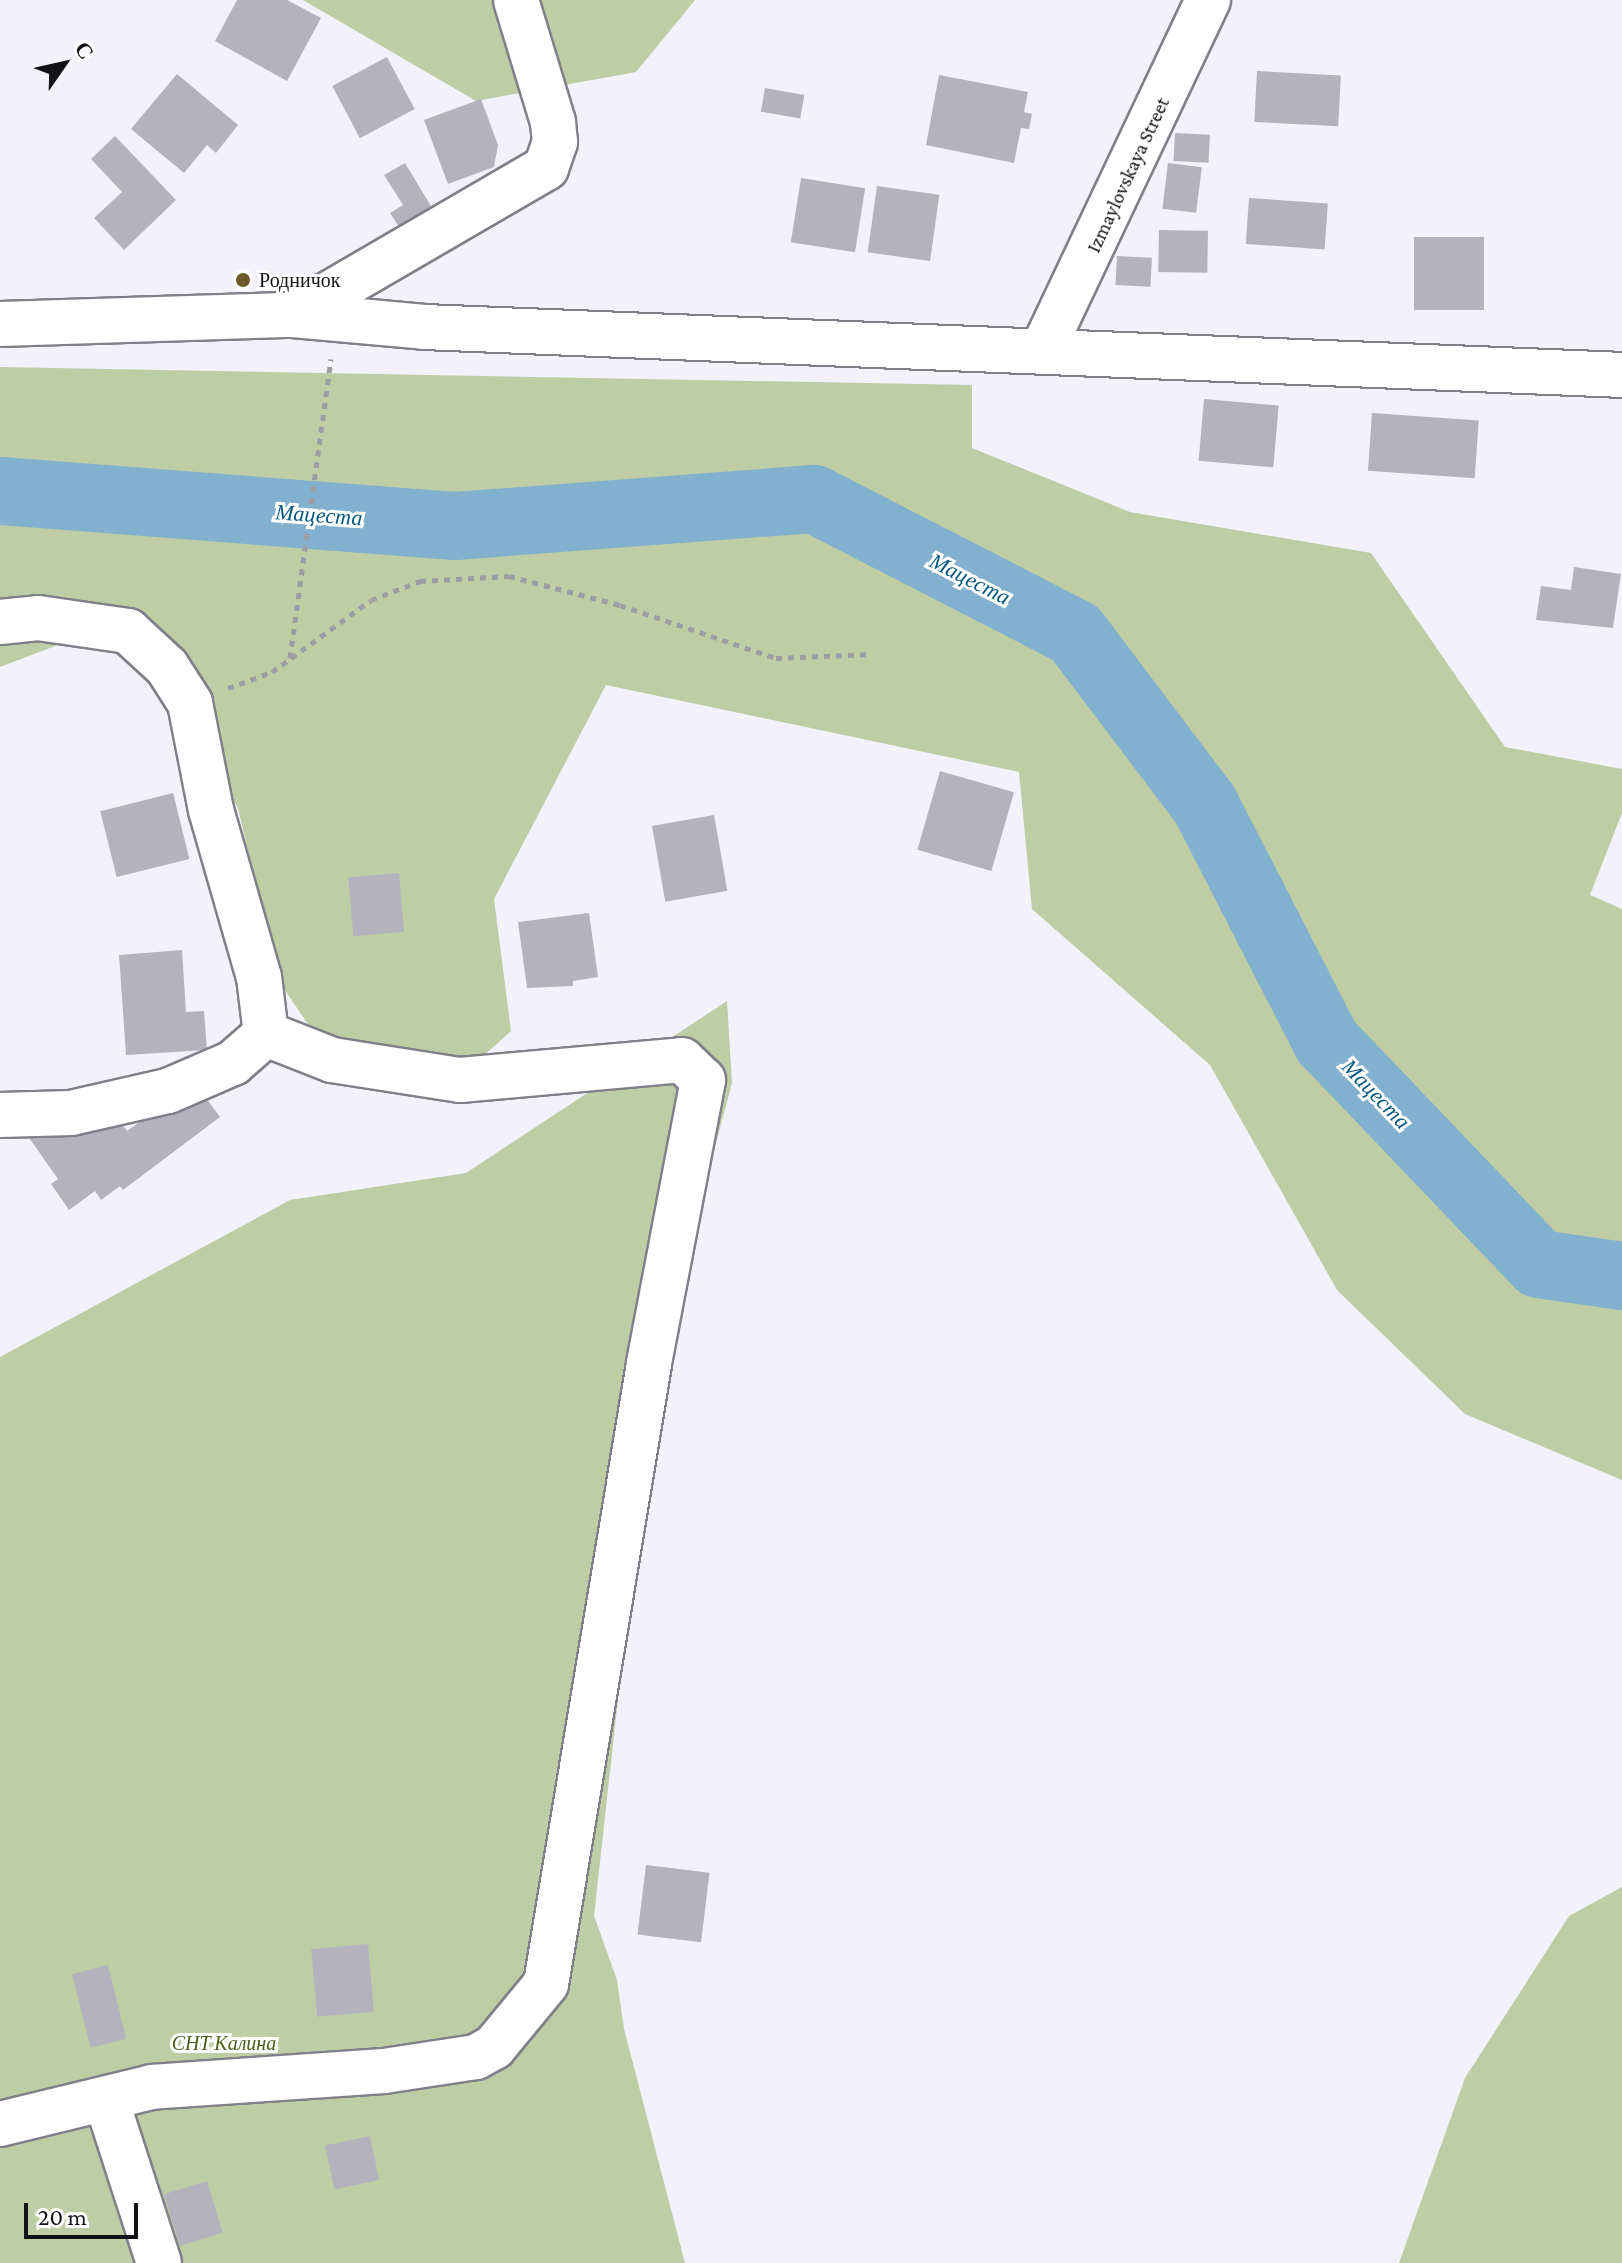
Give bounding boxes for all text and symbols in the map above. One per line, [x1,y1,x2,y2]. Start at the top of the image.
north arrow [24,24,104,104]
text: С [70,37,99,64]
street label: Izmaylovskaya Street [1081,94,1175,256]
place label: Родничок [259,268,340,292]
marker: Родничок [234,271,252,289]
water label: Мацеста [275,499,363,531]
water label: Мацеста [925,547,1015,611]
water label: Мацеста [1336,1054,1416,1134]
park label: СНТ Калина [172,2031,276,2055]
scale bar [28,2187,142,2237]
text: 20 m [38,2203,87,2230]

